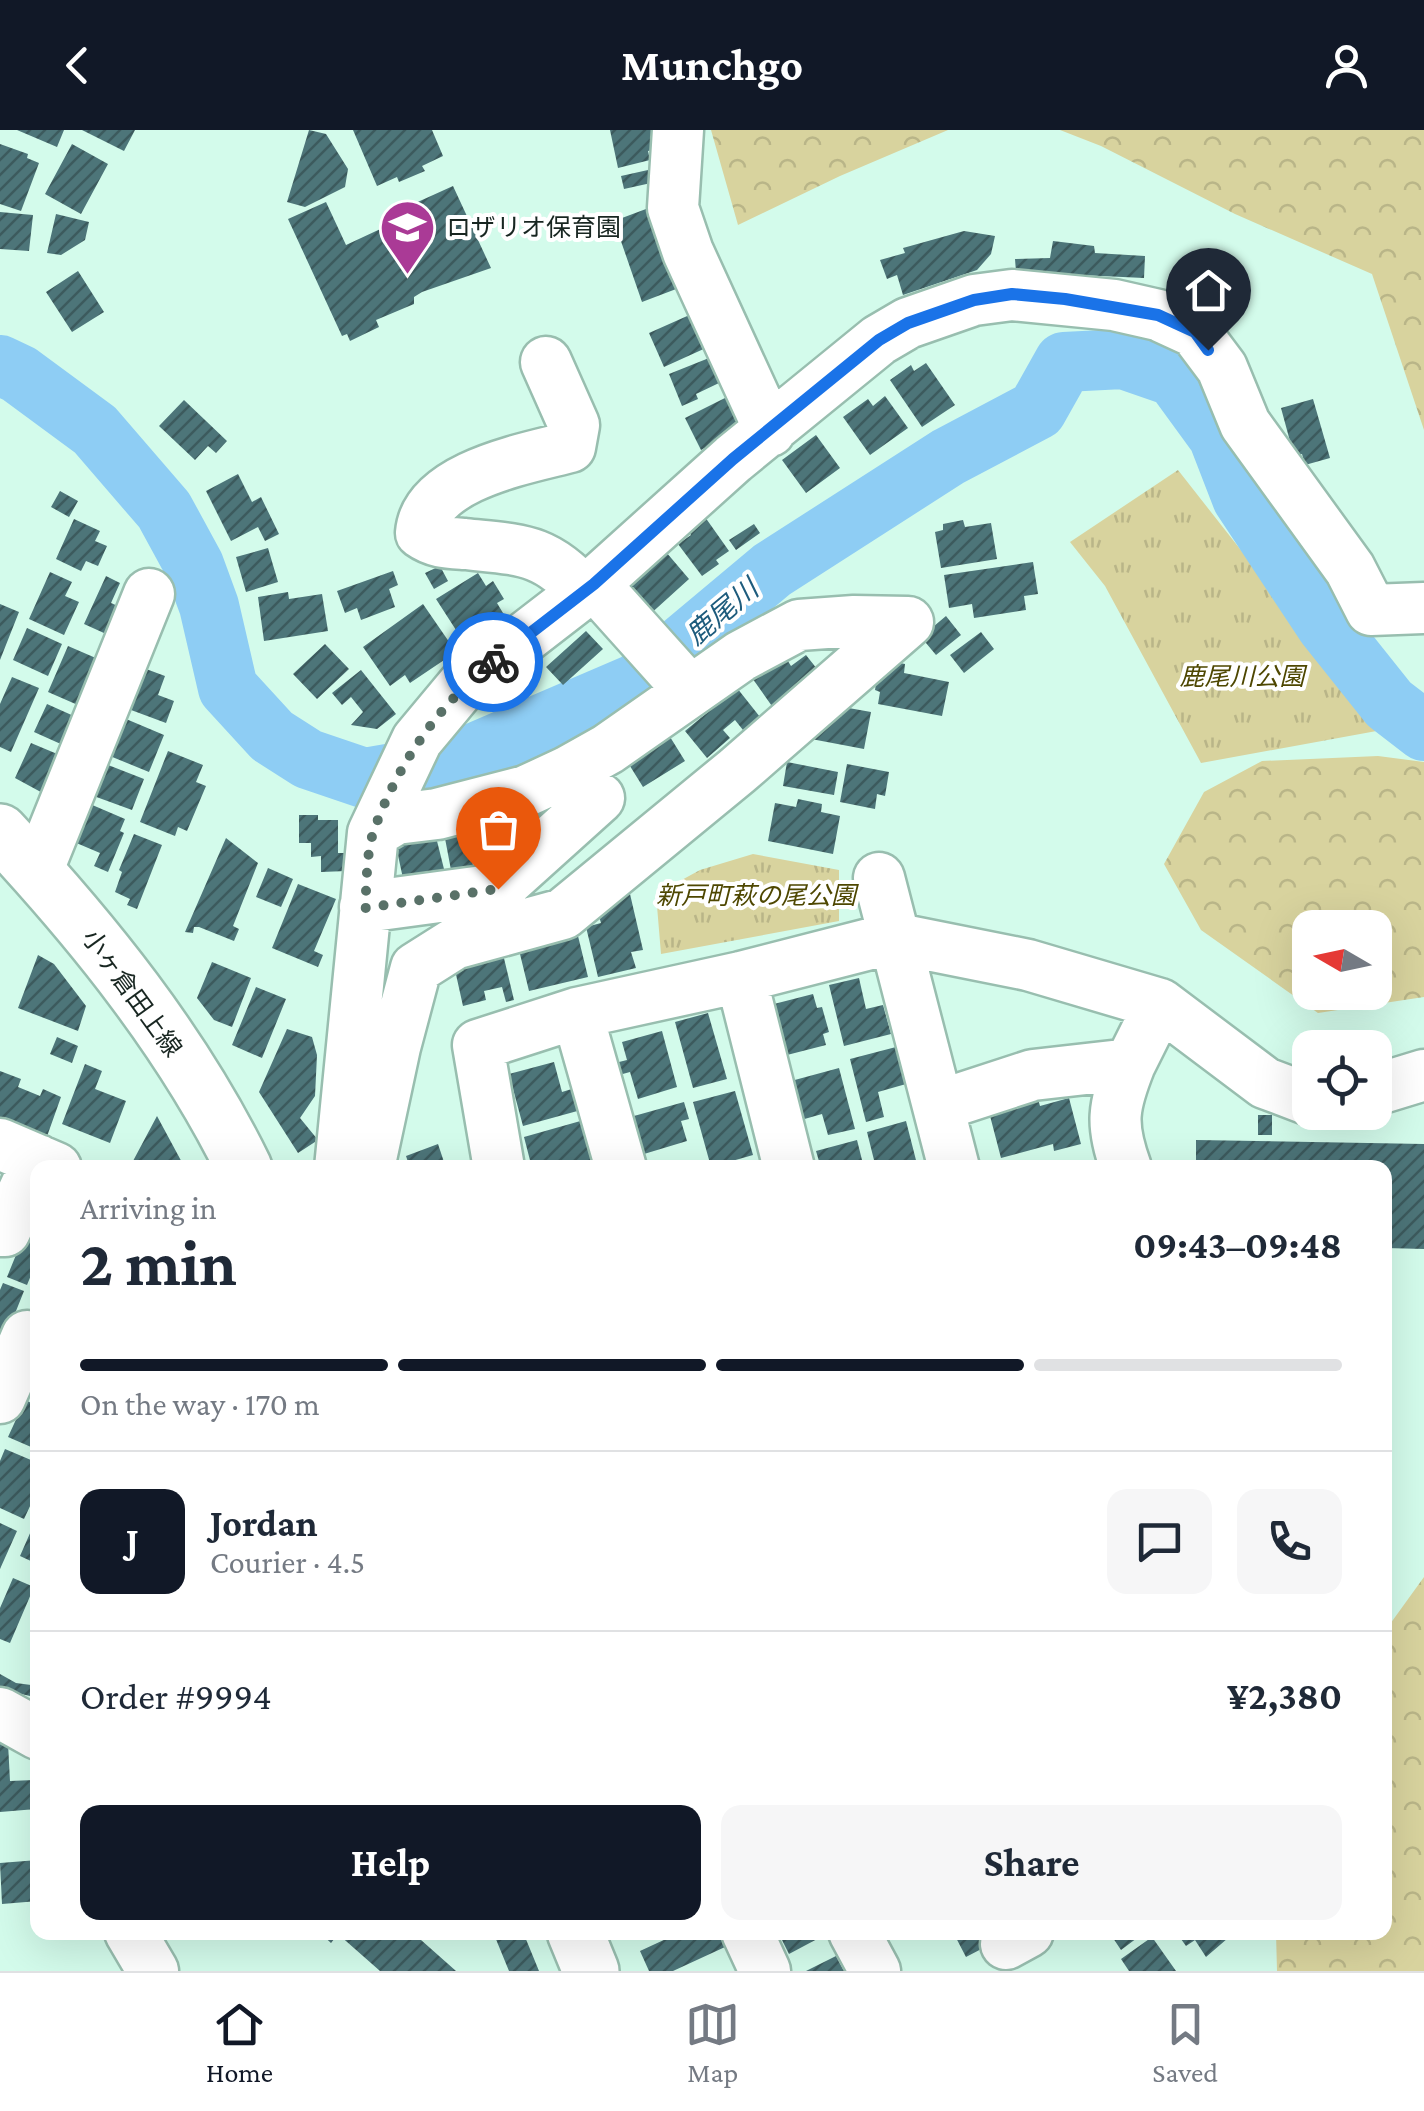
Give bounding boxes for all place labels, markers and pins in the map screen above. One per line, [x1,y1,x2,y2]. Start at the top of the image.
school or university icon: ロザリオ保育園 [377,197,437,276]
place label: ロザリオ保育園 [446,214,621,241]
pin [1166,248,1251,351]
pin [456,787,541,890]

